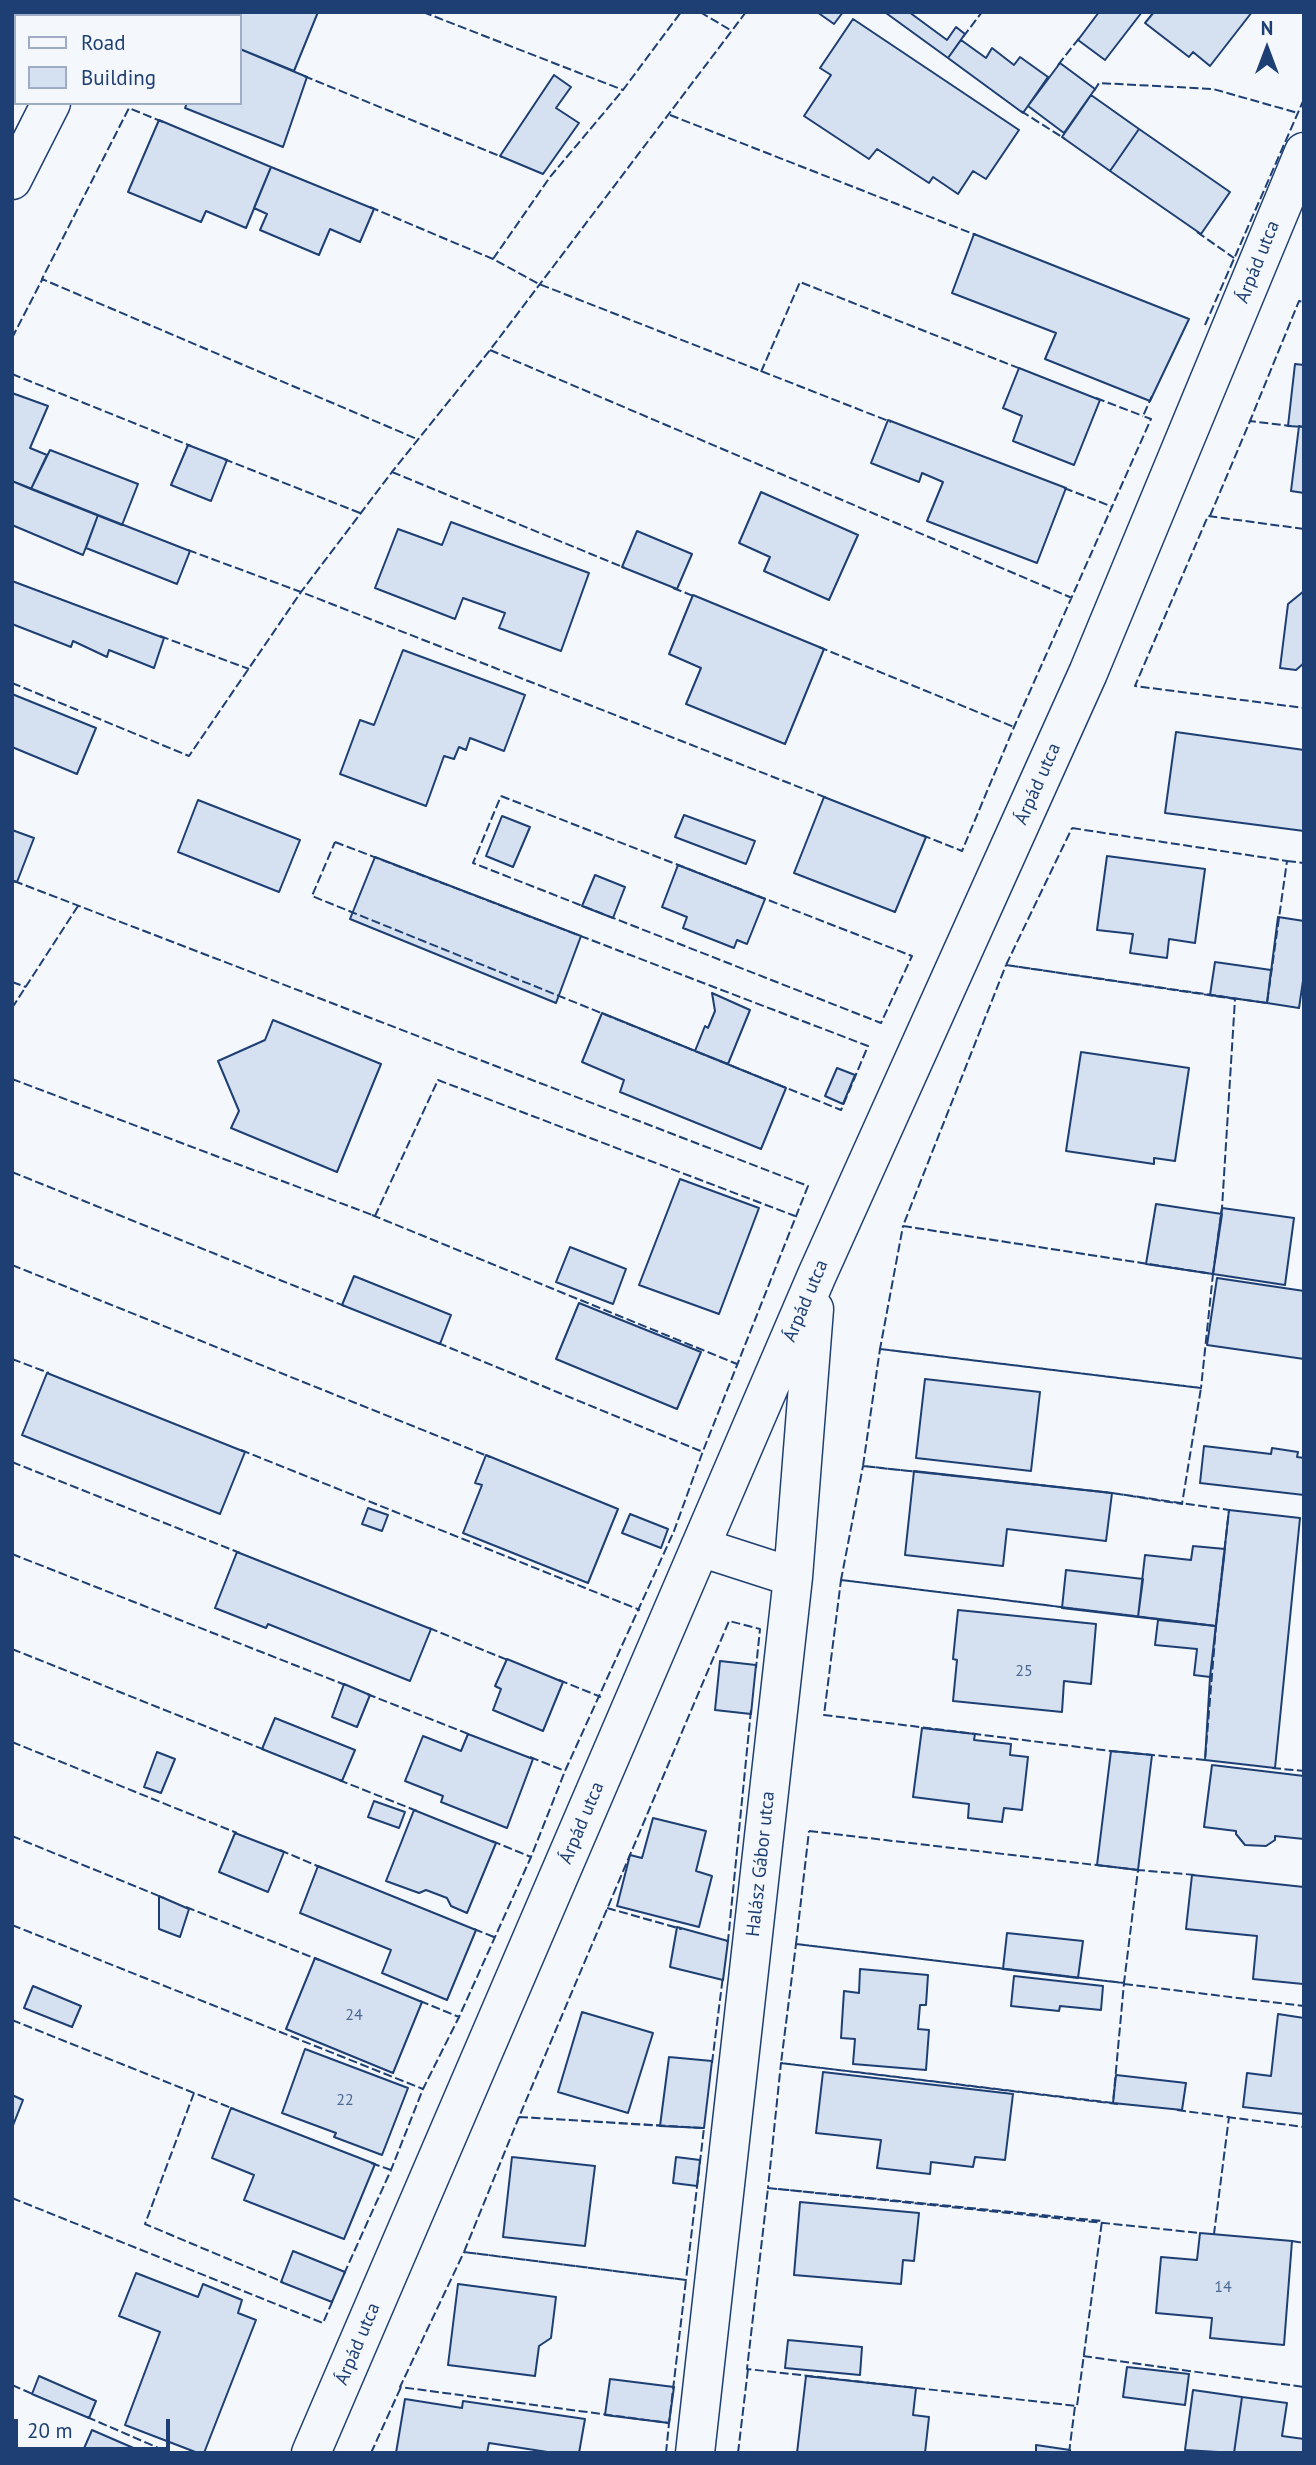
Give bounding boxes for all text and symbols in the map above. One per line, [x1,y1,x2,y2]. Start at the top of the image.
legend [14,14,242,105]
north arrow [1232,14,1302,84]
text: N [1261,16,1273,40]
text: Road [81,29,125,56]
text: Building [81,64,156,91]
street label: Árpád utca [1231,217,1285,307]
street label: Árpád utca [1010,740,1066,828]
street label: Árpád utca [779,1256,833,1346]
house number: 25 [1015,1661,1033,1681]
street label: Árpád utca [555,1778,609,1868]
street label: Halász Gábor utca [742,1790,780,1938]
house number: 24 [345,2005,363,2025]
house number: 22 [336,2090,354,2110]
house number: 14 [1214,2277,1232,2297]
street label: Árpád utca [331,2299,385,2389]
scale bar [18,2406,173,2450]
text: 20 m [27,2417,73,2444]

